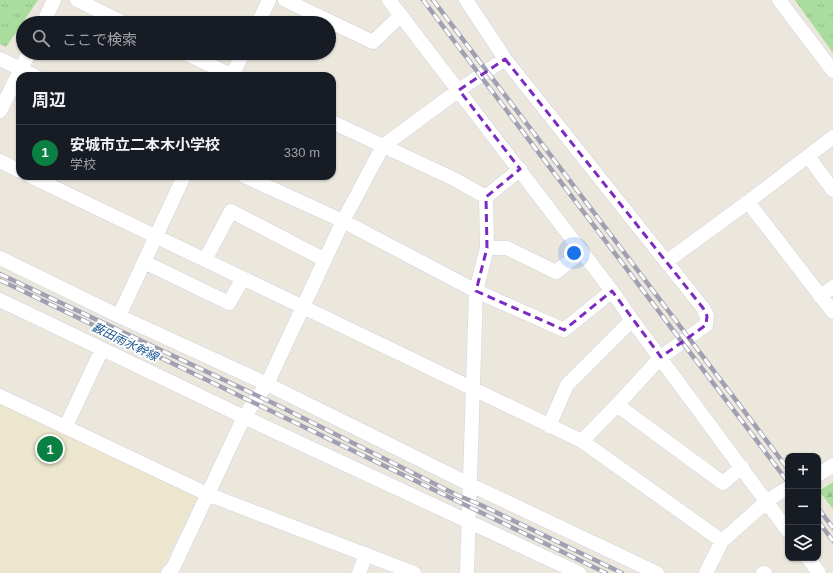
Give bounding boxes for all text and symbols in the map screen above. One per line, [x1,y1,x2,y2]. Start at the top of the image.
search box [16,16,336,60]
icon: search [30,27,52,49]
text: ここで検索 [62,31,137,48]
text: 周辺 [32,91,66,110]
text: 安城市立二本木小学校 [70,136,220,153]
text: 1 [41,145,49,160]
text: 330 m [284,145,320,160]
text: 学校 [70,157,96,172]
your location [564,243,584,263]
water label: 薮田雨水幹線 [90,320,162,365]
pin: 1 [37,434,63,464]
map controls [785,453,821,561]
button: + [785,453,821,489]
button: − [785,489,821,525]
button: layers [785,525,821,561]

